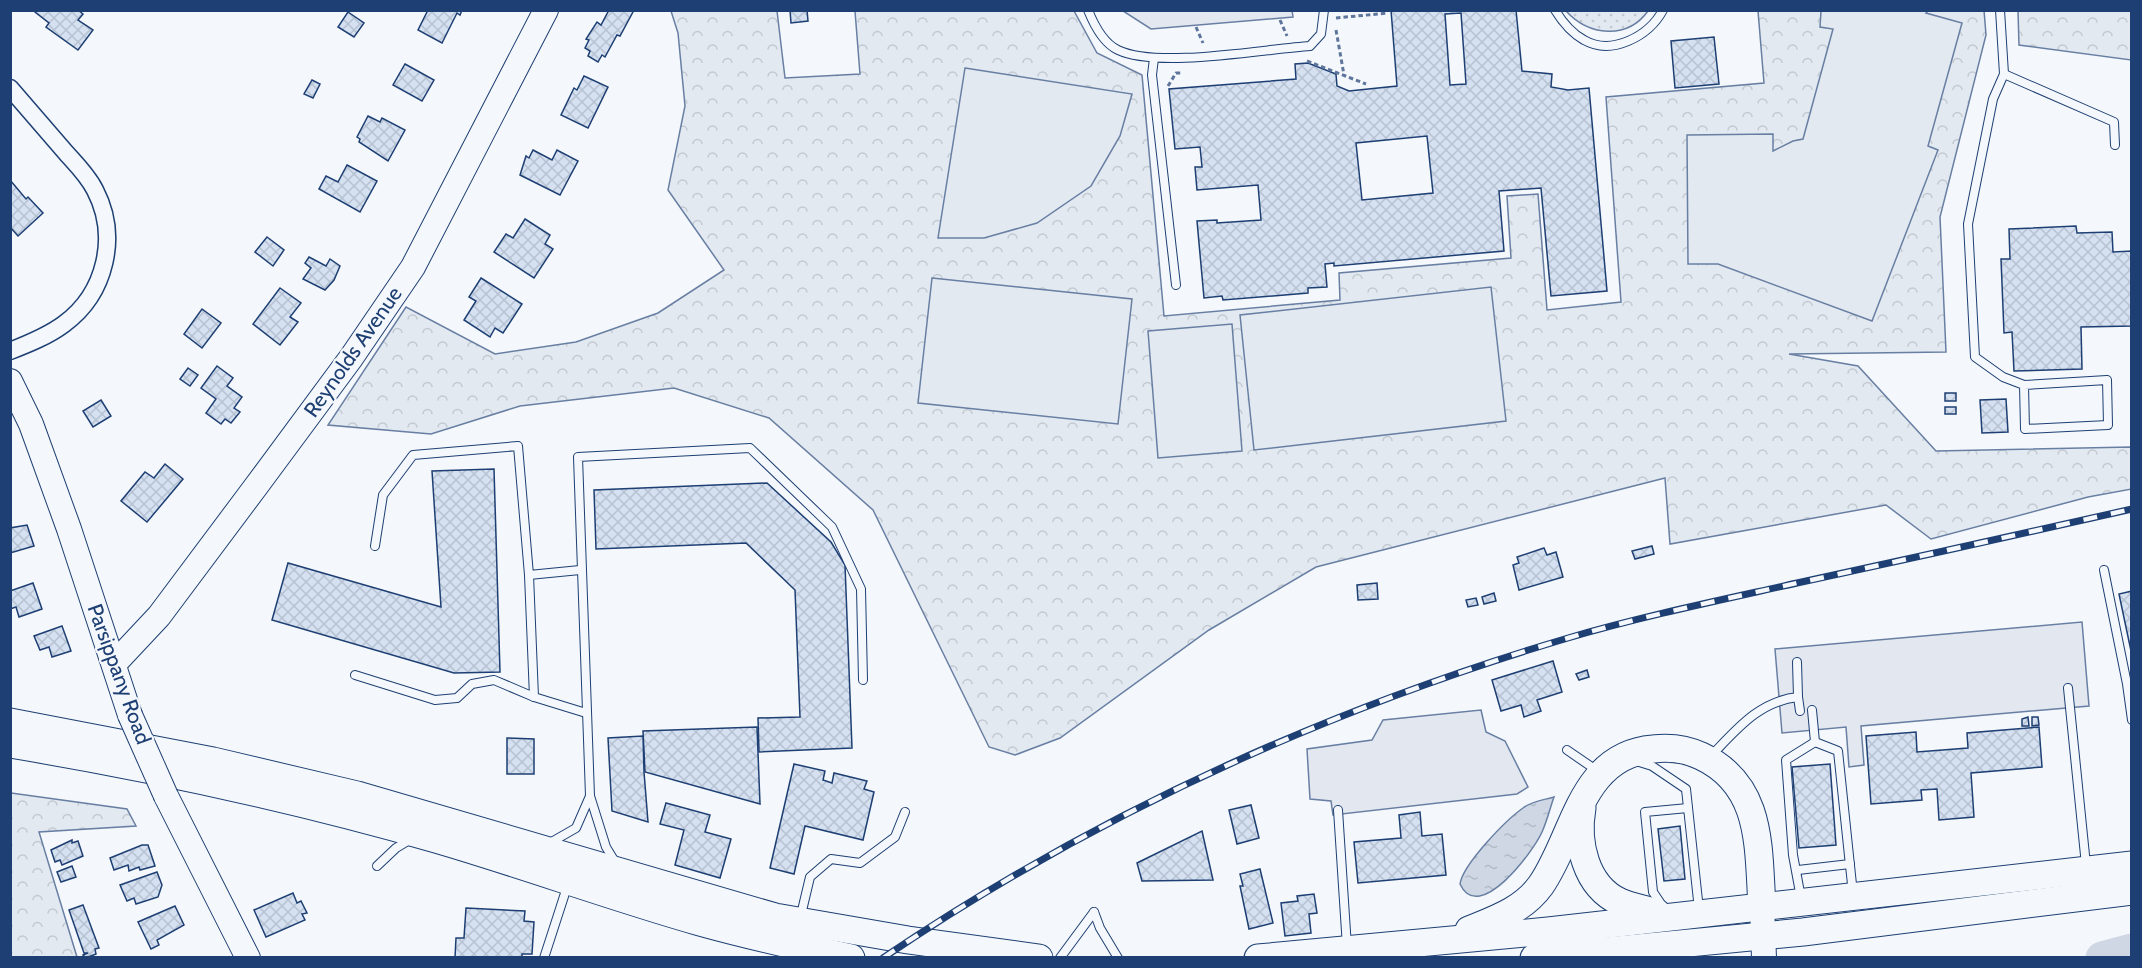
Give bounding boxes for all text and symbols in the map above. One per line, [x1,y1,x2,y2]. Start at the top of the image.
street label: Reynolds Avenue [298,282,407,422]
street label: Parsippany Road [83,600,156,747]

